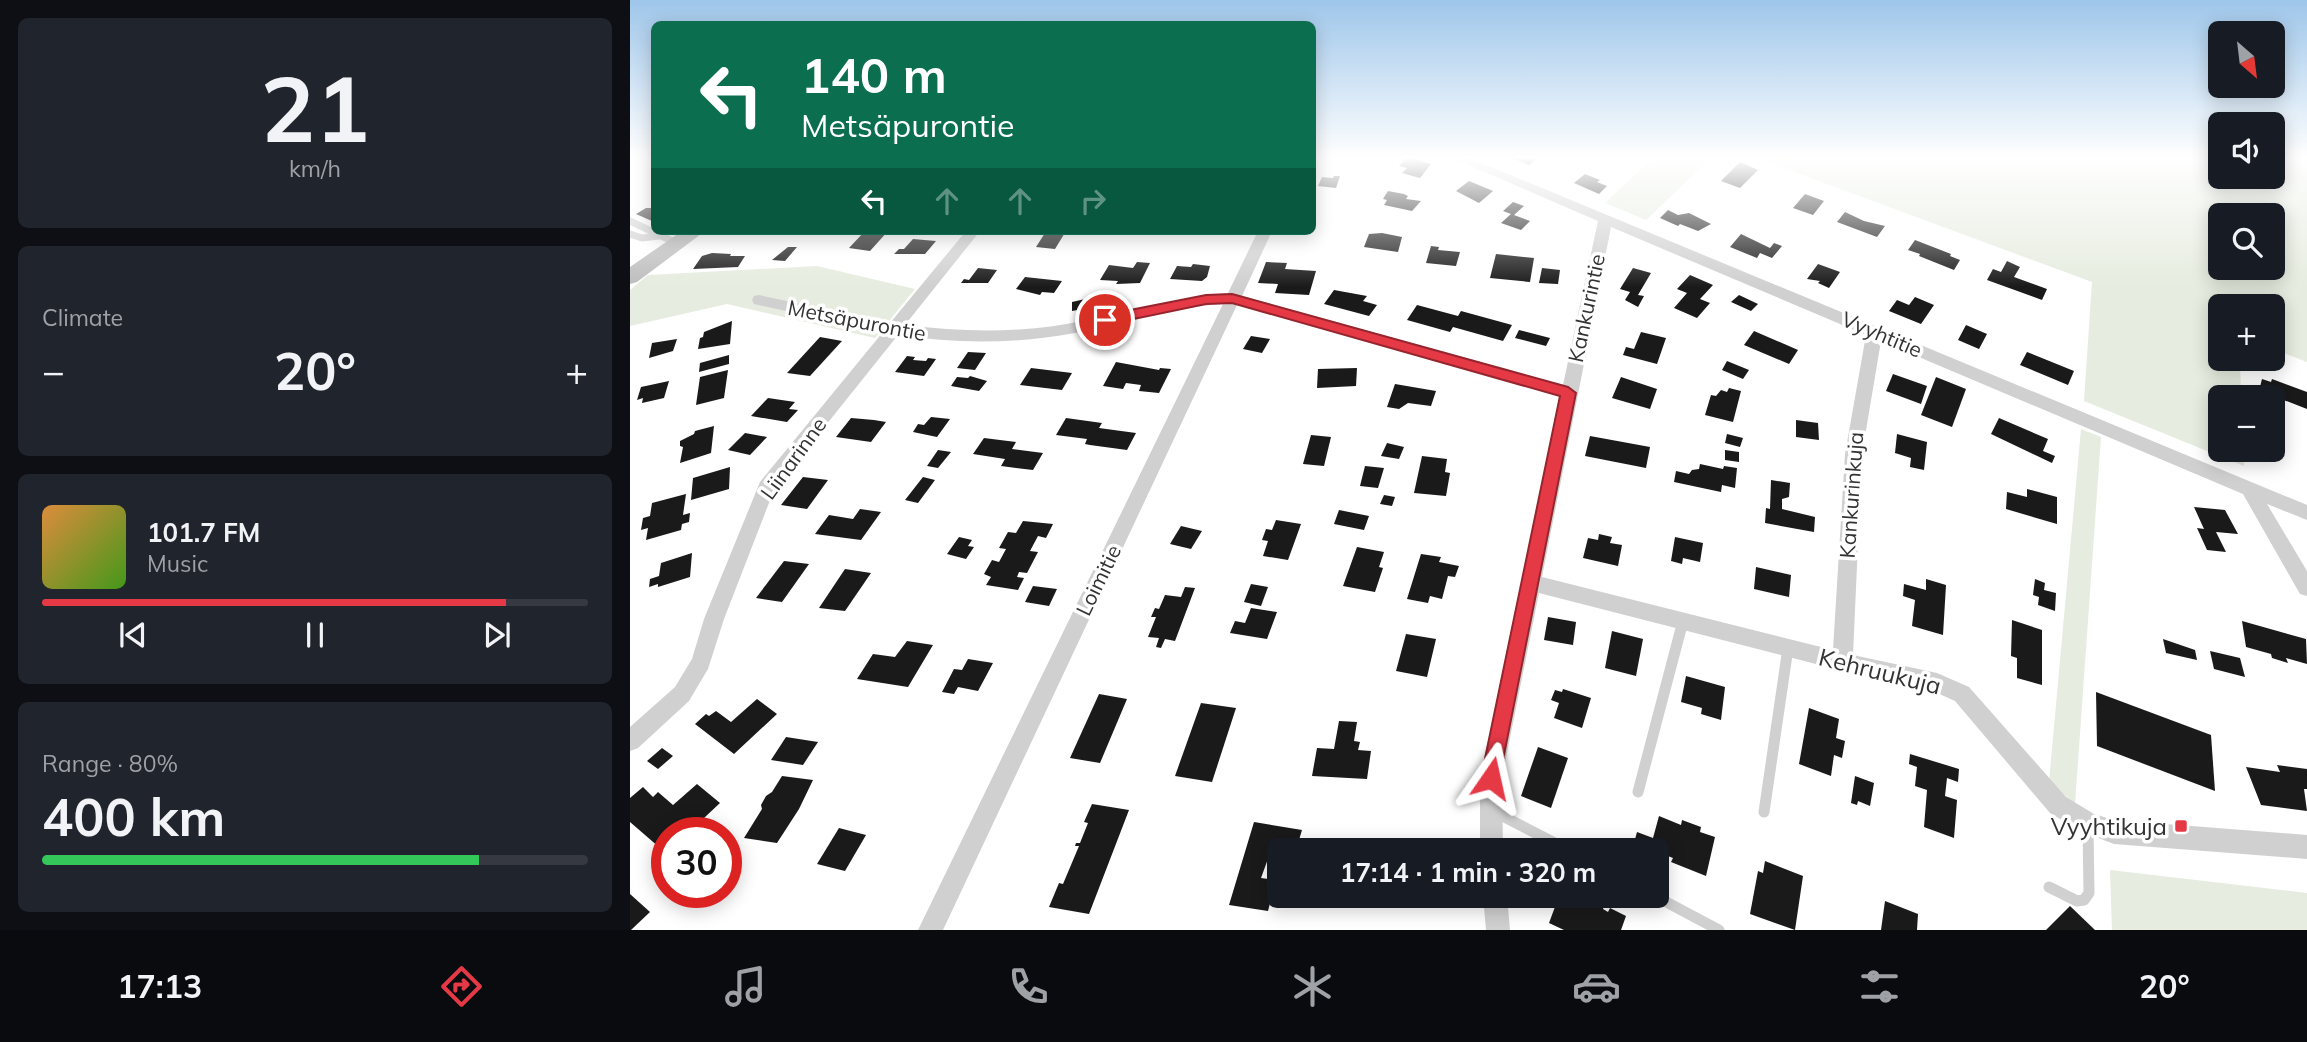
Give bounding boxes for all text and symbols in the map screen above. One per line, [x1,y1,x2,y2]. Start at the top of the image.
north arrow [2208,21,2286,98]
map controls [2208,21,2285,462]
text: 140 m [801,44,947,105]
icon: left [686,49,777,140]
text: 21 [260,51,370,165]
text: Metsäpurontie [801,105,1014,145]
button: sound [2208,112,2285,189]
text: km/h [289,154,341,183]
icon: left [855,182,893,220]
icon: ahead [928,182,966,220]
icon: ahead [1001,182,1039,220]
icon: right [1074,182,1112,220]
button: search [2208,203,2285,280]
street label: Kankurintie [1562,252,1610,364]
pin [1075,290,1135,350]
street label: Metsäpurontie [786,294,928,346]
button: + [2208,294,2285,371]
icon: arrive [1086,301,1124,339]
text: Climate [42,303,123,332]
street label: Vyyhtitie [1838,305,1926,363]
text: 20° [274,338,356,403]
text: − [42,347,65,395]
text: + [565,347,588,395]
button: − [2208,385,2285,462]
street label: Liinarinne [755,412,831,504]
street label: Kankurinkuja [1834,431,1868,559]
text: 101.7 FM [147,516,260,549]
street label: Loimitie [1070,540,1126,620]
text: Music [147,549,208,578]
icon: previous [114,616,152,654]
icon: pause [296,616,334,654]
icon: next [478,616,516,654]
street label: Kehruukuja [1816,641,1944,701]
position arrow [1454,741,1528,815]
text: Range · 80% [42,749,178,778]
text: 400 km [42,784,225,849]
place label: Vyyhtikuja [2051,811,2167,841]
speed limit sign: 30 [651,817,742,908]
marker: Vyyhtikuja [2173,818,2189,834]
text: 17:14 · 1 min · 320 m [1340,856,1596,889]
icon: directions [437,962,486,1011]
icon: music [721,962,770,1011]
icon: phone [1004,962,1053,1011]
icon: climate [1288,962,1337,1011]
icon: car [1572,962,1621,1011]
icon: filters [1855,962,1904,1011]
text: 17:13 [117,966,202,1006]
text: 20° [2139,966,2190,1006]

